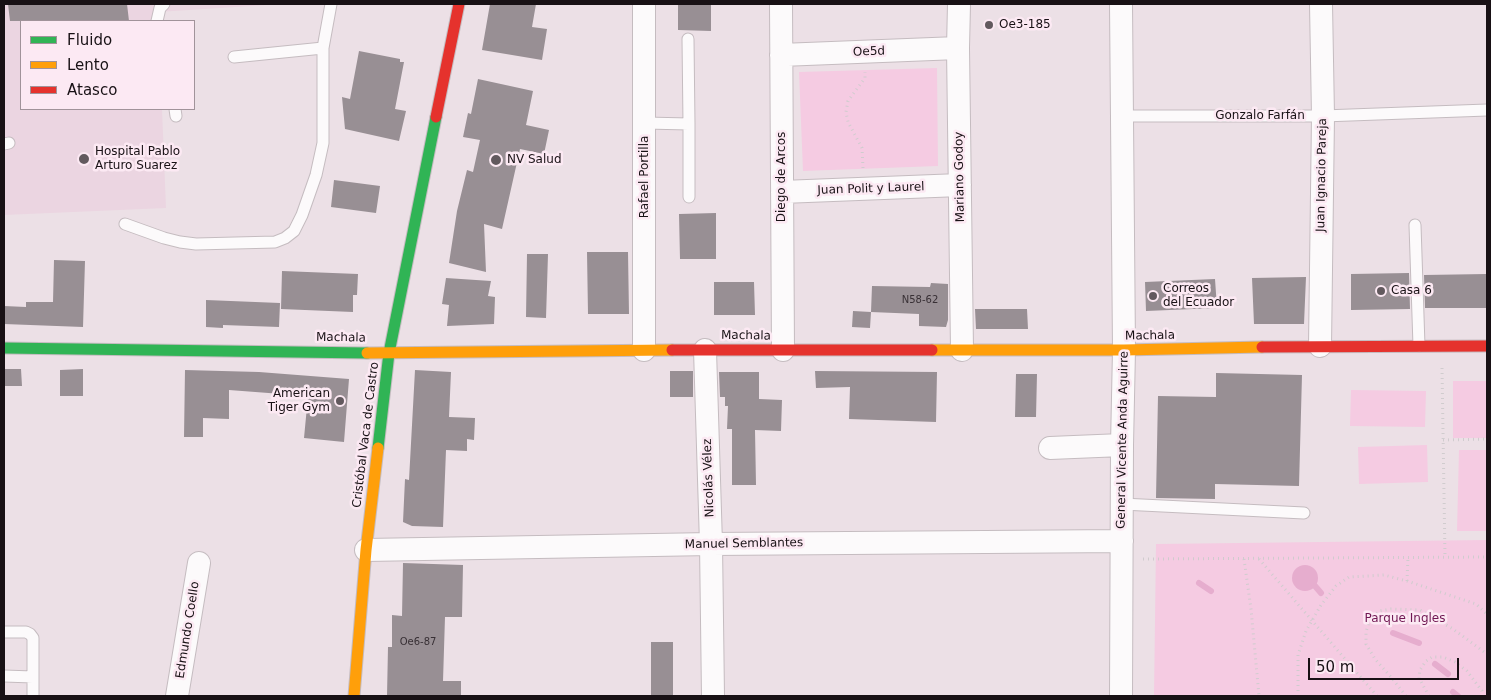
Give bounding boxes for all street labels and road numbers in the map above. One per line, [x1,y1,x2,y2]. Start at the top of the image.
street label: Oe5d [853,44,885,60]
street label: Gonzalo Farfán [1215,109,1305,123]
street label: Juan Ignacio Pareja [1314,118,1330,232]
street label: Mariano Godoy [952,131,968,223]
street label: Diego de Arcos [775,132,789,222]
street label: Rafael Portilla [638,136,652,218]
street label: Juan Polit y Laurel [817,180,925,198]
street label: Machala [721,328,771,344]
street label: Machala [1125,328,1175,344]
street label: Machala [316,330,366,346]
street label: General Vicente Anda Aguirre [1114,351,1132,529]
street label: Cristóbal Vaca de Castro [350,361,382,509]
street label: Nicolás Vélez [700,438,718,518]
street label: Manuel Semblantes [685,536,803,552]
street label: Edmundo Coello [173,580,203,680]

